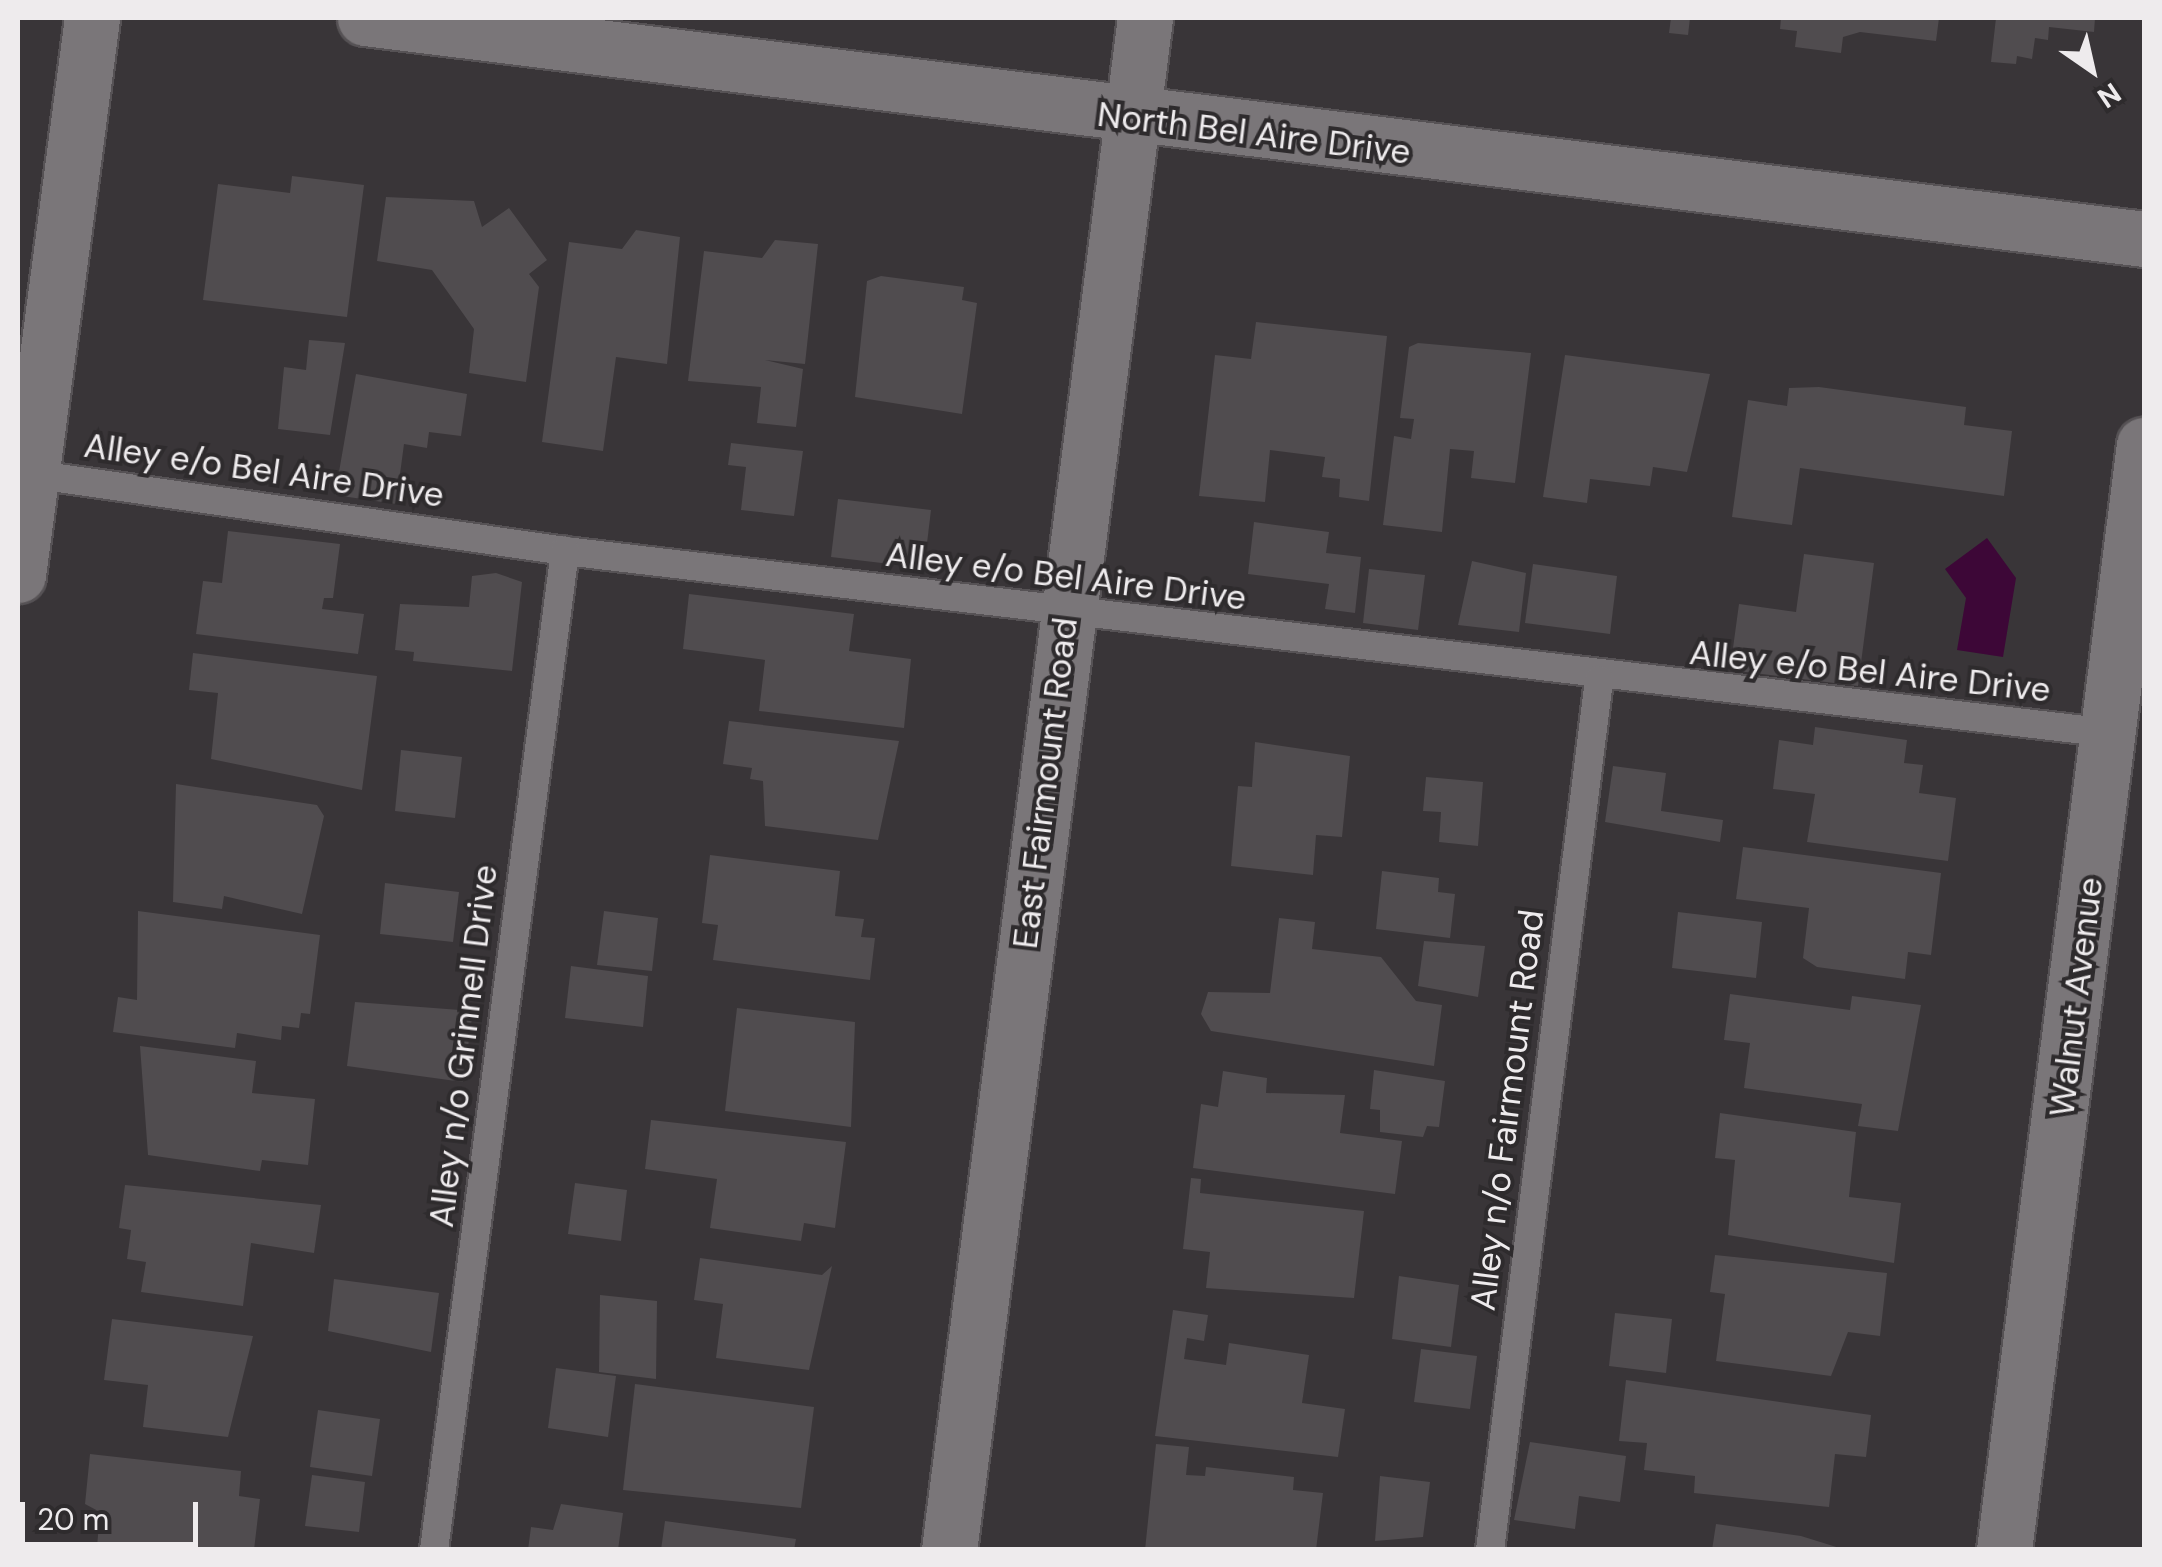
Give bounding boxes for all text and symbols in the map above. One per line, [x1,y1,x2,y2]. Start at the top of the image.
north arrow [2042,20,2142,120]
text: N [2090,74,2128,116]
street label: North Bel Aire Drive [1095,93,1413,173]
street label: Alley e/o Bel Aire Drive [81,424,447,516]
street label: Alley e/o Bel Aire Drive [883,533,1249,619]
street label: East Fairmount Road [1004,615,1086,951]
street label: Alley e/o Bel Aire Drive [1687,631,2053,711]
street label: Alley n/o Grinnell Drive [420,862,506,1230]
street label: Walnut Avenue [2040,875,2112,1119]
street label: Alley n/o Fairmount Road [1462,907,1552,1313]
scale bar [25,1482,202,1544]
text: 20 m [37,1500,109,1539]

